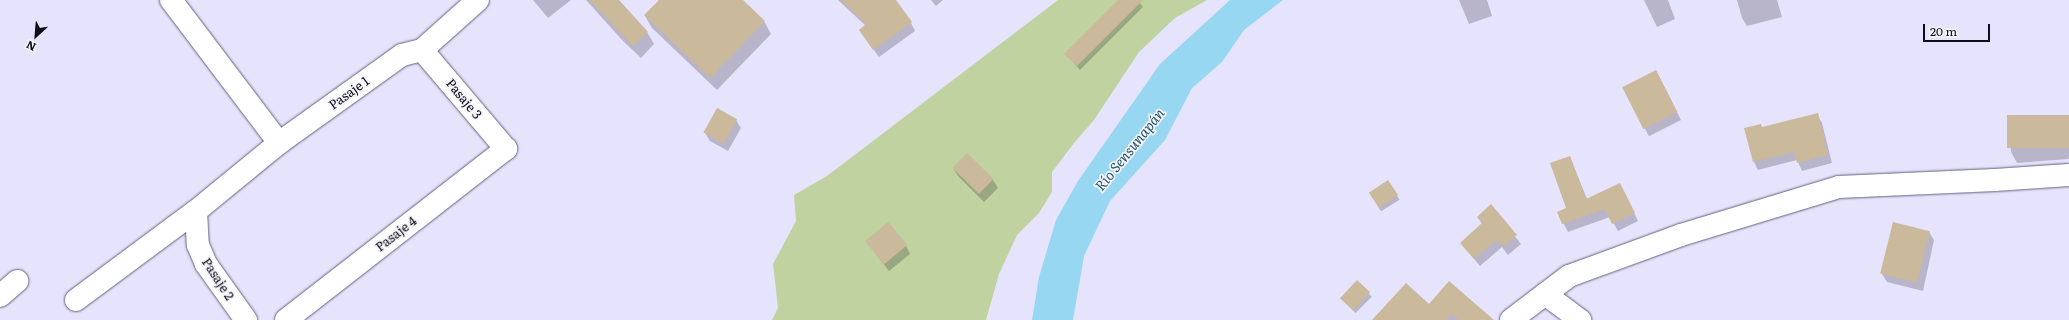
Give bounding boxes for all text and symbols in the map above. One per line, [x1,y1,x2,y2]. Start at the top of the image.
north arrow [16,16,56,56]
scale bar [1925,16,1992,42]
text: 20 m [1930,22,1957,40]
text: N [23,38,38,56]
street label: Pasaje 1 [326,73,372,113]
street label: Pasaje 3 [443,76,485,122]
water label: Río Sensunapán [1091,105,1167,193]
street label: Pasaje 4 [372,213,420,255]
street label: Pasaje 2 [199,255,237,303]

